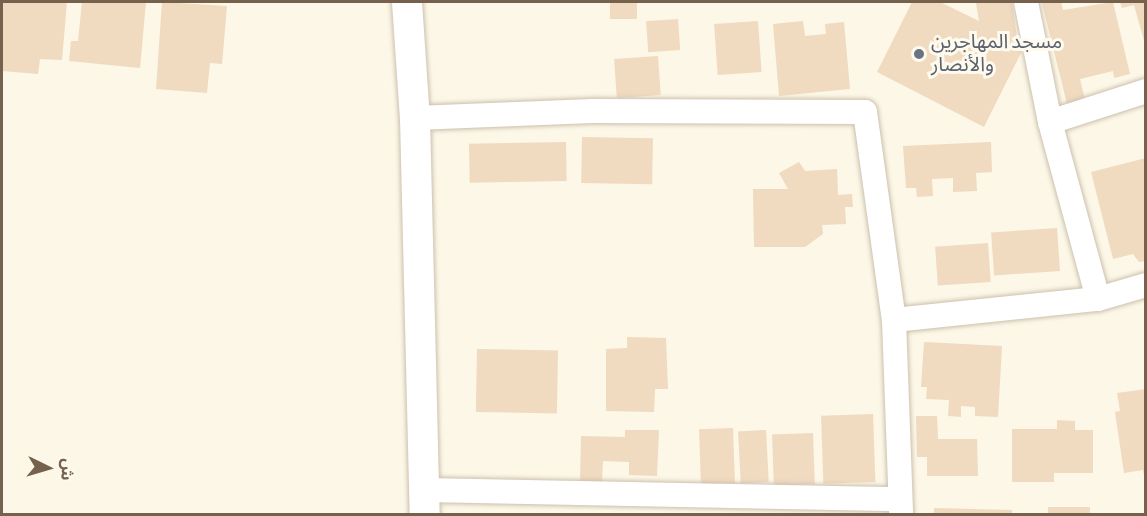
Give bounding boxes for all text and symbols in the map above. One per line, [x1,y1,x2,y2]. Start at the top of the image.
place label: مسجد المهاجرين والأنصار [931,30,1062,77]
marker: مسجد المهاجرين والأنصار [912,47,926,61]
north arrow [18,438,78,498]
text: ش [56,458,77,481]

